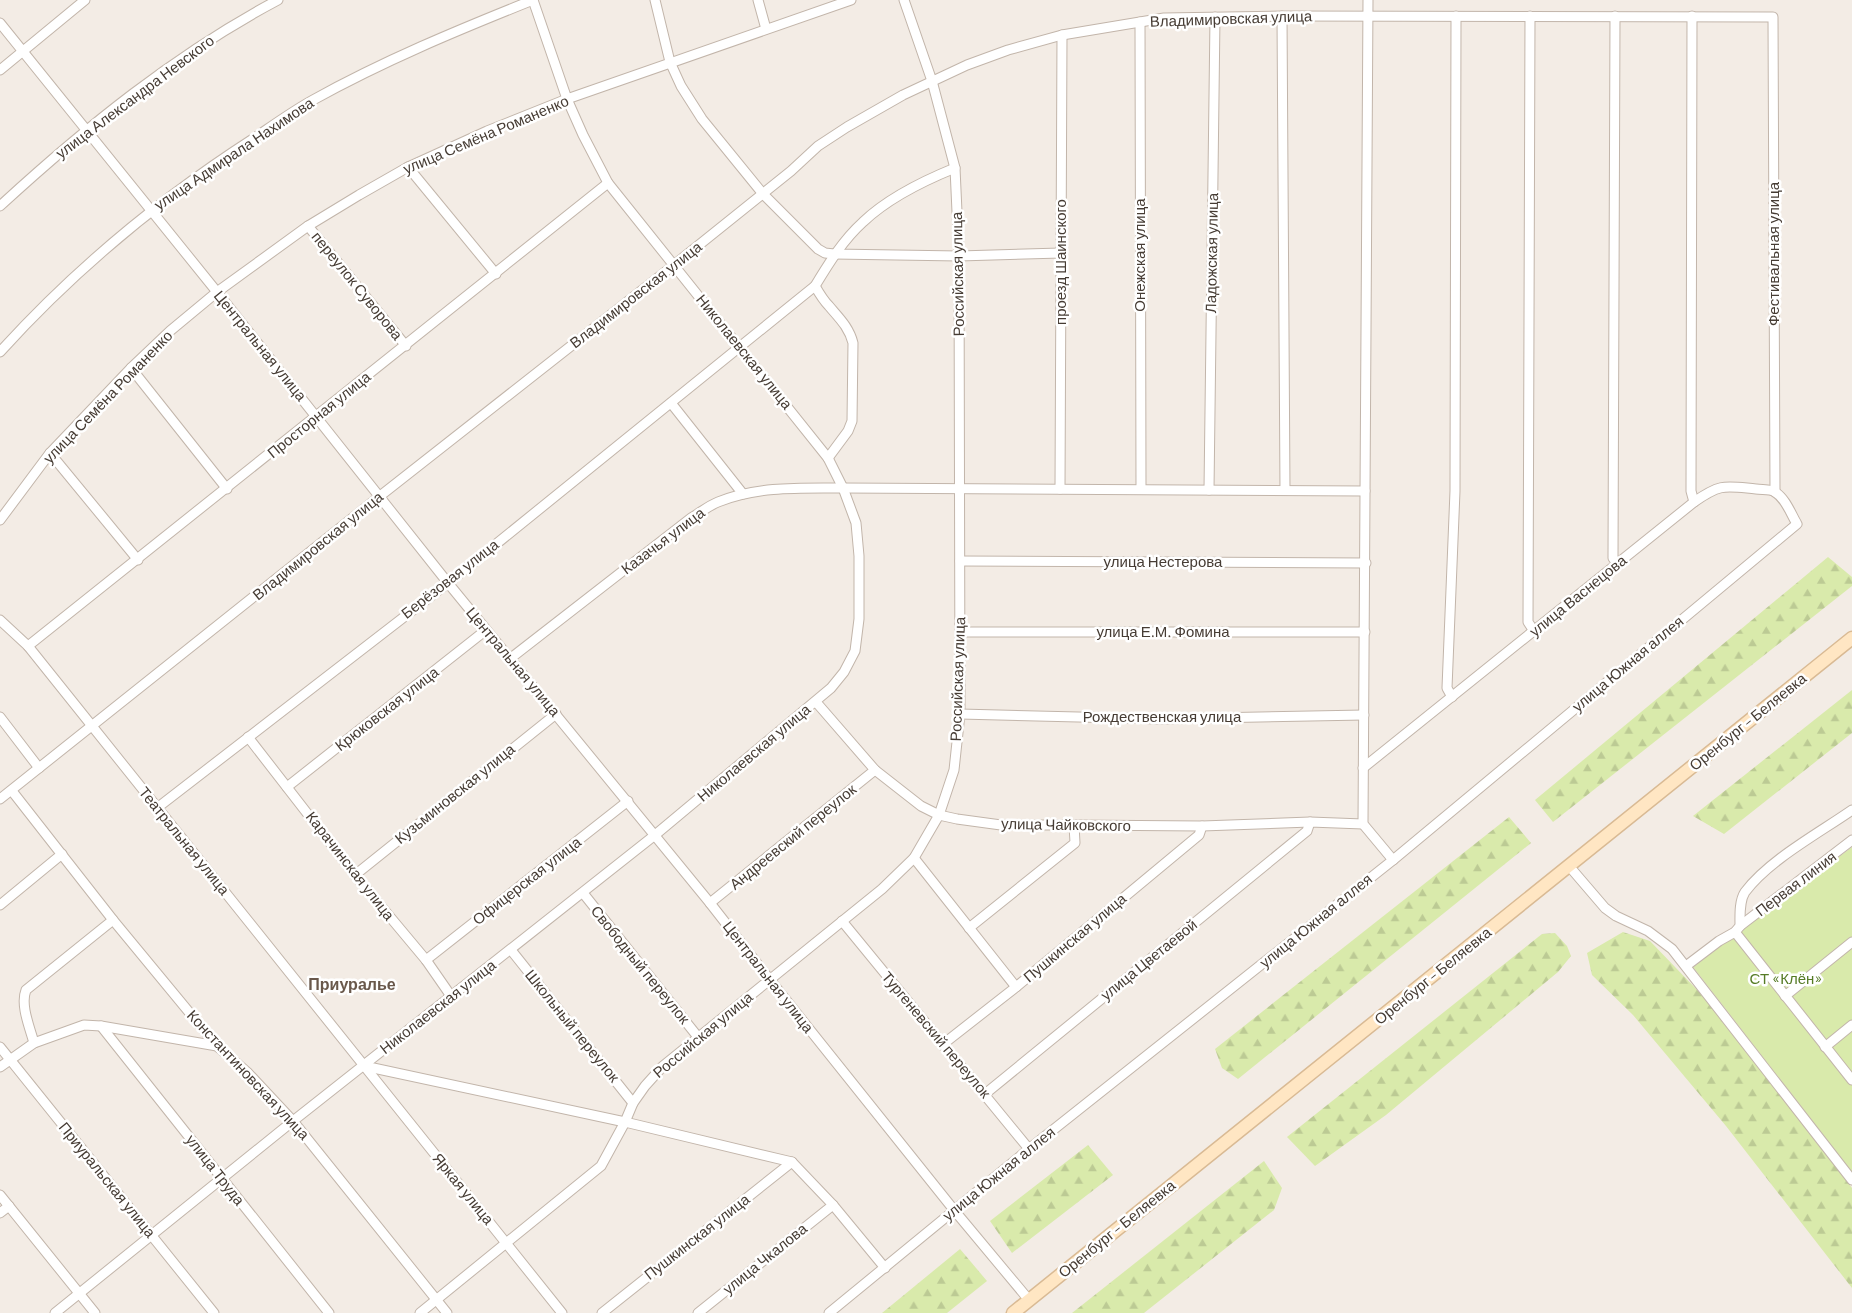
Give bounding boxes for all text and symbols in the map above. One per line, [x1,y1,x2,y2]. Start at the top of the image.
street label: Владимировская улица [1149,6,1313,30]
street label: улица Александра Невского [52,31,217,162]
street label: улица Семёна Романенко [400,91,571,177]
street label: улица Адмирала Нахимова [150,93,317,213]
street label: Фестивальная улица [1764,181,1782,326]
street label: Ладожская улица [1201,192,1221,313]
street label: Онежская улица [1130,198,1148,312]
street label: проезд Шаинского [1051,199,1069,325]
street label: Российская улица [947,211,967,336]
street label: переулок Суворова [309,228,407,344]
street label: Владимировская улица [566,237,705,351]
street label: Центральная улица [211,287,311,405]
street label: Николаевская улица [693,290,797,413]
street label: улица Семёна Романенко [39,326,176,467]
street label: Просторная улица [263,367,374,461]
street label: Владимировская улица [249,487,387,603]
street label: Казачья улица [617,503,708,577]
street label: Берёзовая улица [397,534,502,622]
street label: улица Васнецова [1525,550,1630,640]
street label: улица Нестерова [1104,552,1223,570]
street label: Центральная улица [463,603,565,720]
street label: улица Южная аллея [1568,612,1687,715]
street label: Российская улица [946,616,968,742]
street label: улица Е.М. Фомина [1096,622,1230,640]
street label: Крюковская улица [331,662,442,754]
street label: Оренбург – Беляевка [1685,668,1810,774]
street label: Николаевская улица [693,699,814,805]
street label: Рождественская улица [1083,707,1242,725]
street label: Кузьминовская улица [391,739,518,847]
street label: Андреевский переулок [725,779,860,893]
street label: Театральная улица [136,783,234,899]
street label: Карачинская улица [303,807,399,924]
street label: улица Чайковского [1001,814,1131,834]
street label: Офицерская улица [469,832,585,928]
street label: Первая линия [1751,847,1839,919]
street label: улица Южная аллея [1256,869,1375,971]
street label: Пушкинская улица [1019,889,1130,985]
street label: Свободный переулок [588,902,694,1027]
street label: улица Цветаевой [1097,915,1200,1004]
street label: Центральная улица [720,917,818,1036]
street label: Оренбург – Беляевка [1370,922,1495,1028]
street label: Николаевская улица [376,955,499,1057]
street label: Школьный переулок [522,966,624,1086]
street label: Тургеневский переулок [879,967,995,1102]
park label: СТ «Клён» [1750,969,1822,987]
district label: Приуралье [308,974,396,993]
street label: Российская улица [649,987,756,1081]
street label: Константиновская улица [184,1006,314,1143]
street label: Приуральская улица [56,1118,160,1241]
street label: улица Южная аллея [939,1122,1058,1224]
street label: улица Труда [183,1130,249,1209]
street label: Яркая улица [429,1149,498,1228]
street label: Оренбург – Беляевка [1054,1175,1179,1281]
street label: Пушкинская улица [640,1189,753,1283]
street label: улица Чкалова [719,1218,811,1298]

